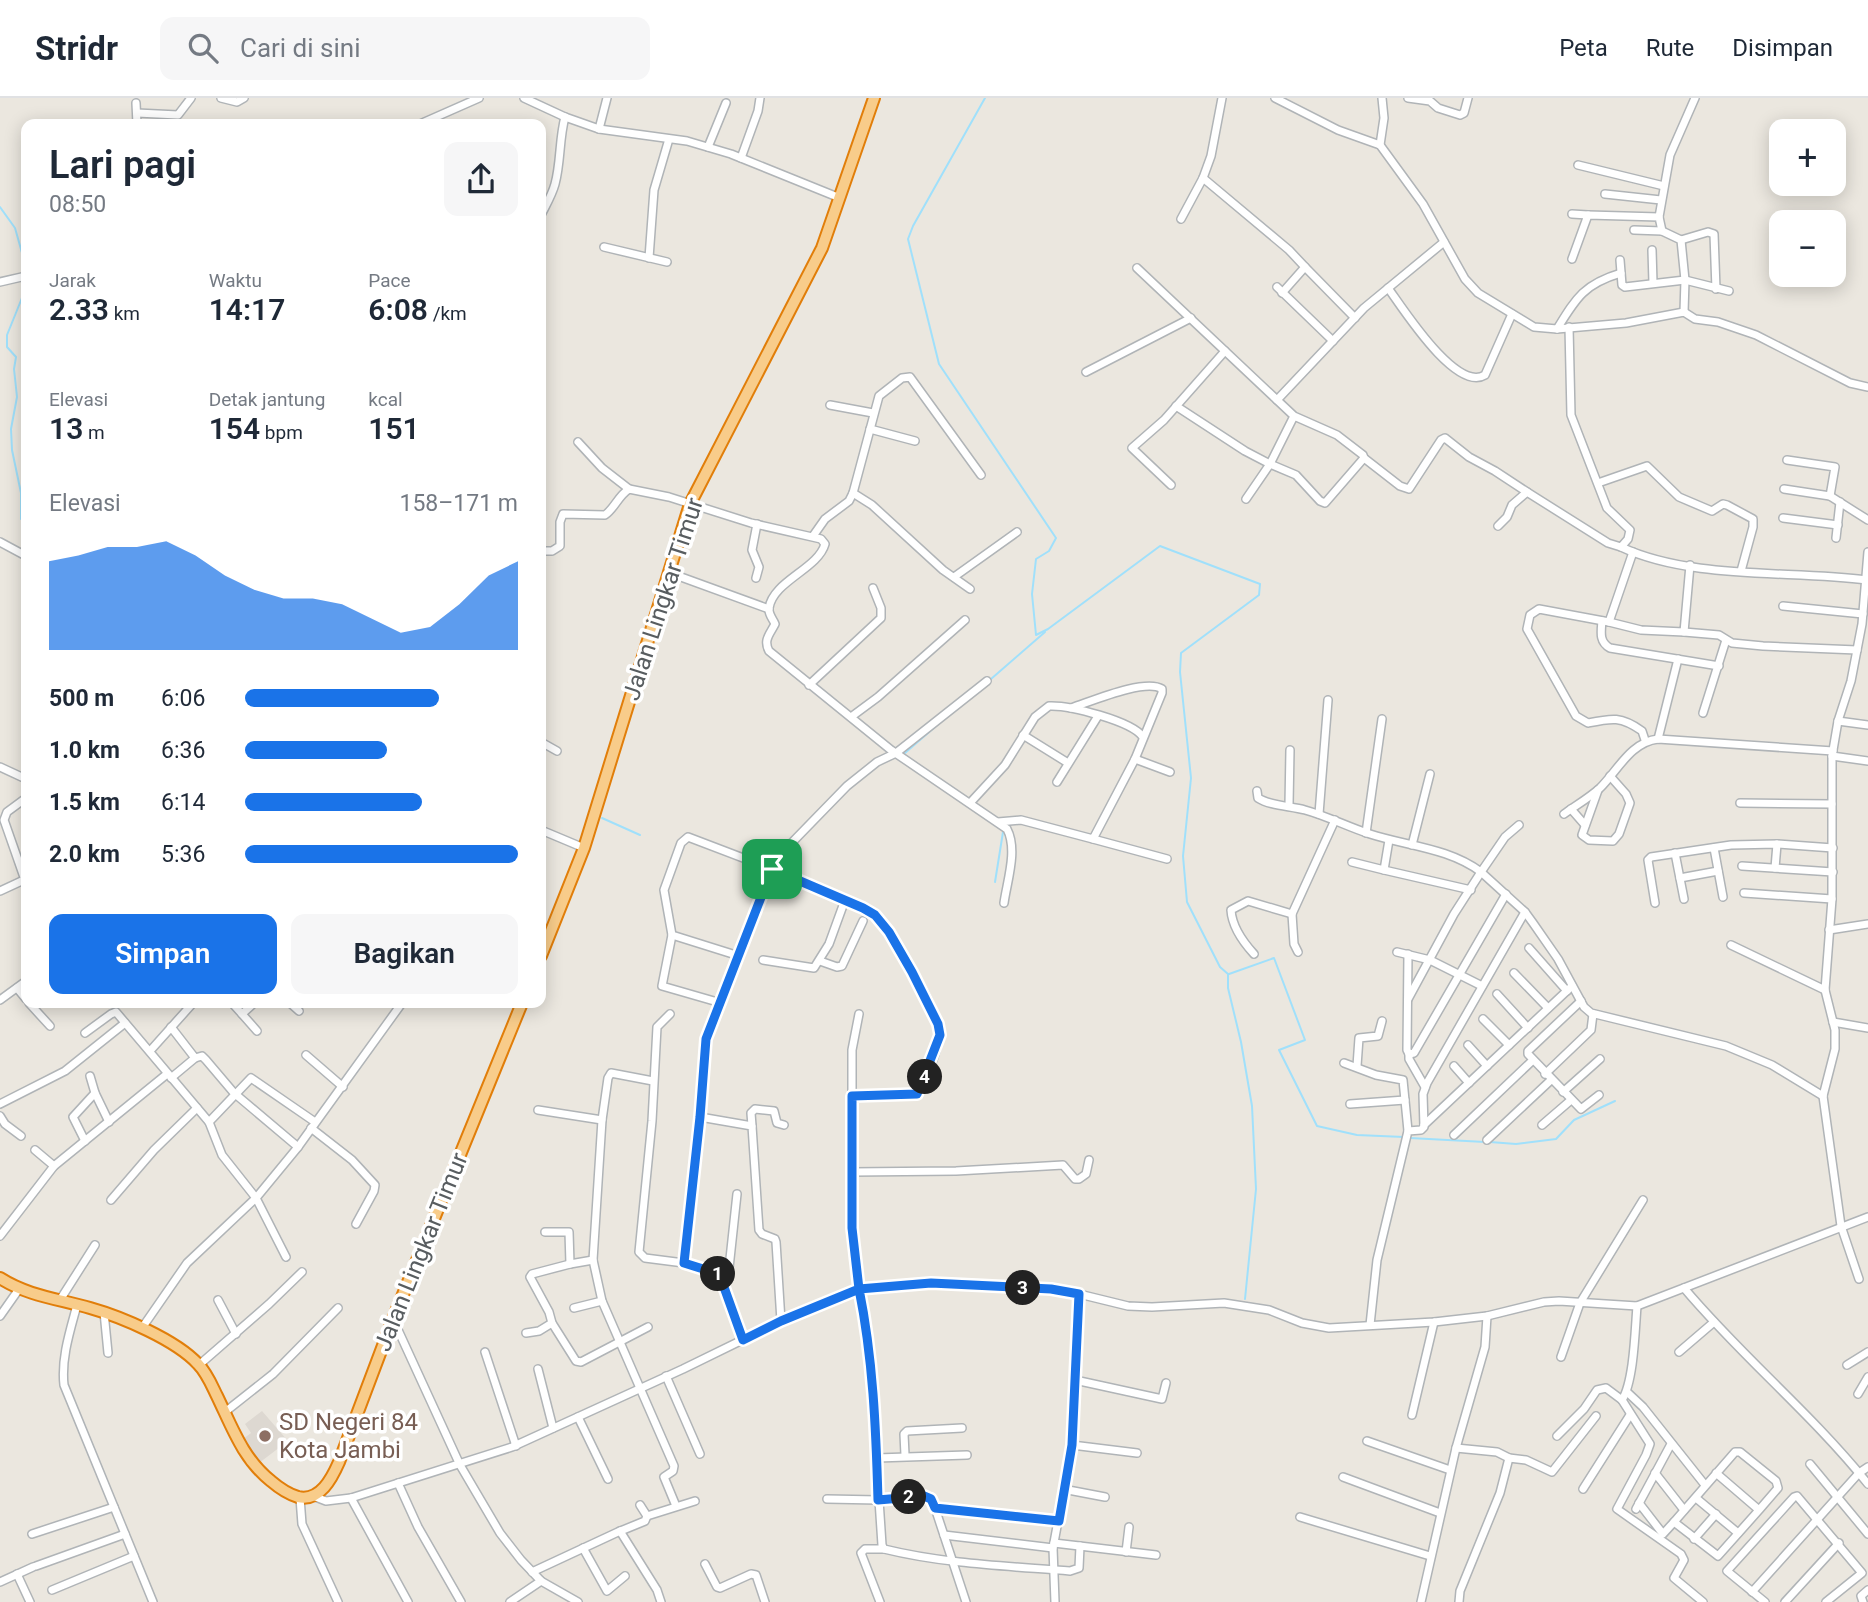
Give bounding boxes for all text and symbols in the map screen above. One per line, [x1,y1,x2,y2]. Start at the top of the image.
search box [160,17,650,80]
text: Stridr [35,29,118,68]
icon: search [184,29,222,67]
text: Cari di sini [240,33,360,63]
text: Peta [1559,34,1608,62]
text: Rute [1646,34,1694,62]
text: Disimpan [1732,34,1833,62]
map controls [1769,119,1846,287]
button: + [1769,119,1846,196]
button: share [444,142,518,216]
text: Lari pagi [49,143,196,187]
text: 08:50 [49,191,106,218]
button: − [1769,210,1846,287]
text: Jarak [49,269,96,292]
text: Waktu [209,269,262,292]
text: Pace [368,269,411,292]
text: 2.33 [49,292,109,327]
text: 14:17 [209,292,285,327]
text: 6:08 [368,292,428,327]
text: km [109,302,140,325]
text: /km [428,302,467,325]
text: Elevasi [49,388,108,411]
text: Detak jantung [209,388,325,411]
text: kcal [368,388,403,411]
text: 13 [49,411,83,446]
text: 154 [209,411,260,446]
text: 151 [368,411,420,446]
text: m [83,421,105,444]
text: bpm [260,421,303,444]
text: Elevasi [49,490,121,517]
text: 158–171 m [399,490,518,517]
street label: Jalan Lingkar Timur [617,494,709,704]
text: 500 m [49,685,114,712]
text: 6:06 [161,685,205,712]
text: 1.0 km [49,737,120,764]
text: 6:36 [161,737,205,764]
text: 1.5 km [49,789,120,816]
text: 6:14 [161,789,205,816]
pin [742,839,802,899]
text: 2.0 km [49,841,120,868]
text: 5:36 [161,841,205,868]
icon: arrive [753,850,791,888]
button: Simpan [49,914,277,994]
button: Bagikan [291,914,518,994]
pin: 4 [908,1060,942,1094]
text: 4 [919,1065,930,1088]
street label: Jalan Lingkar Timur [368,1149,474,1355]
pin: 1 [700,1256,736,1292]
text: 1 [712,1262,723,1285]
pin: 3 [1006,1270,1040,1306]
text: 3 [1017,1276,1028,1299]
place label: SD Negeri 84 Kota Jambi [279,1408,418,1464]
marker: SD Negeri 84 Kota Jambi [257,1428,273,1444]
pin: 2 [892,1480,926,1514]
text: 2 [903,1485,914,1508]

